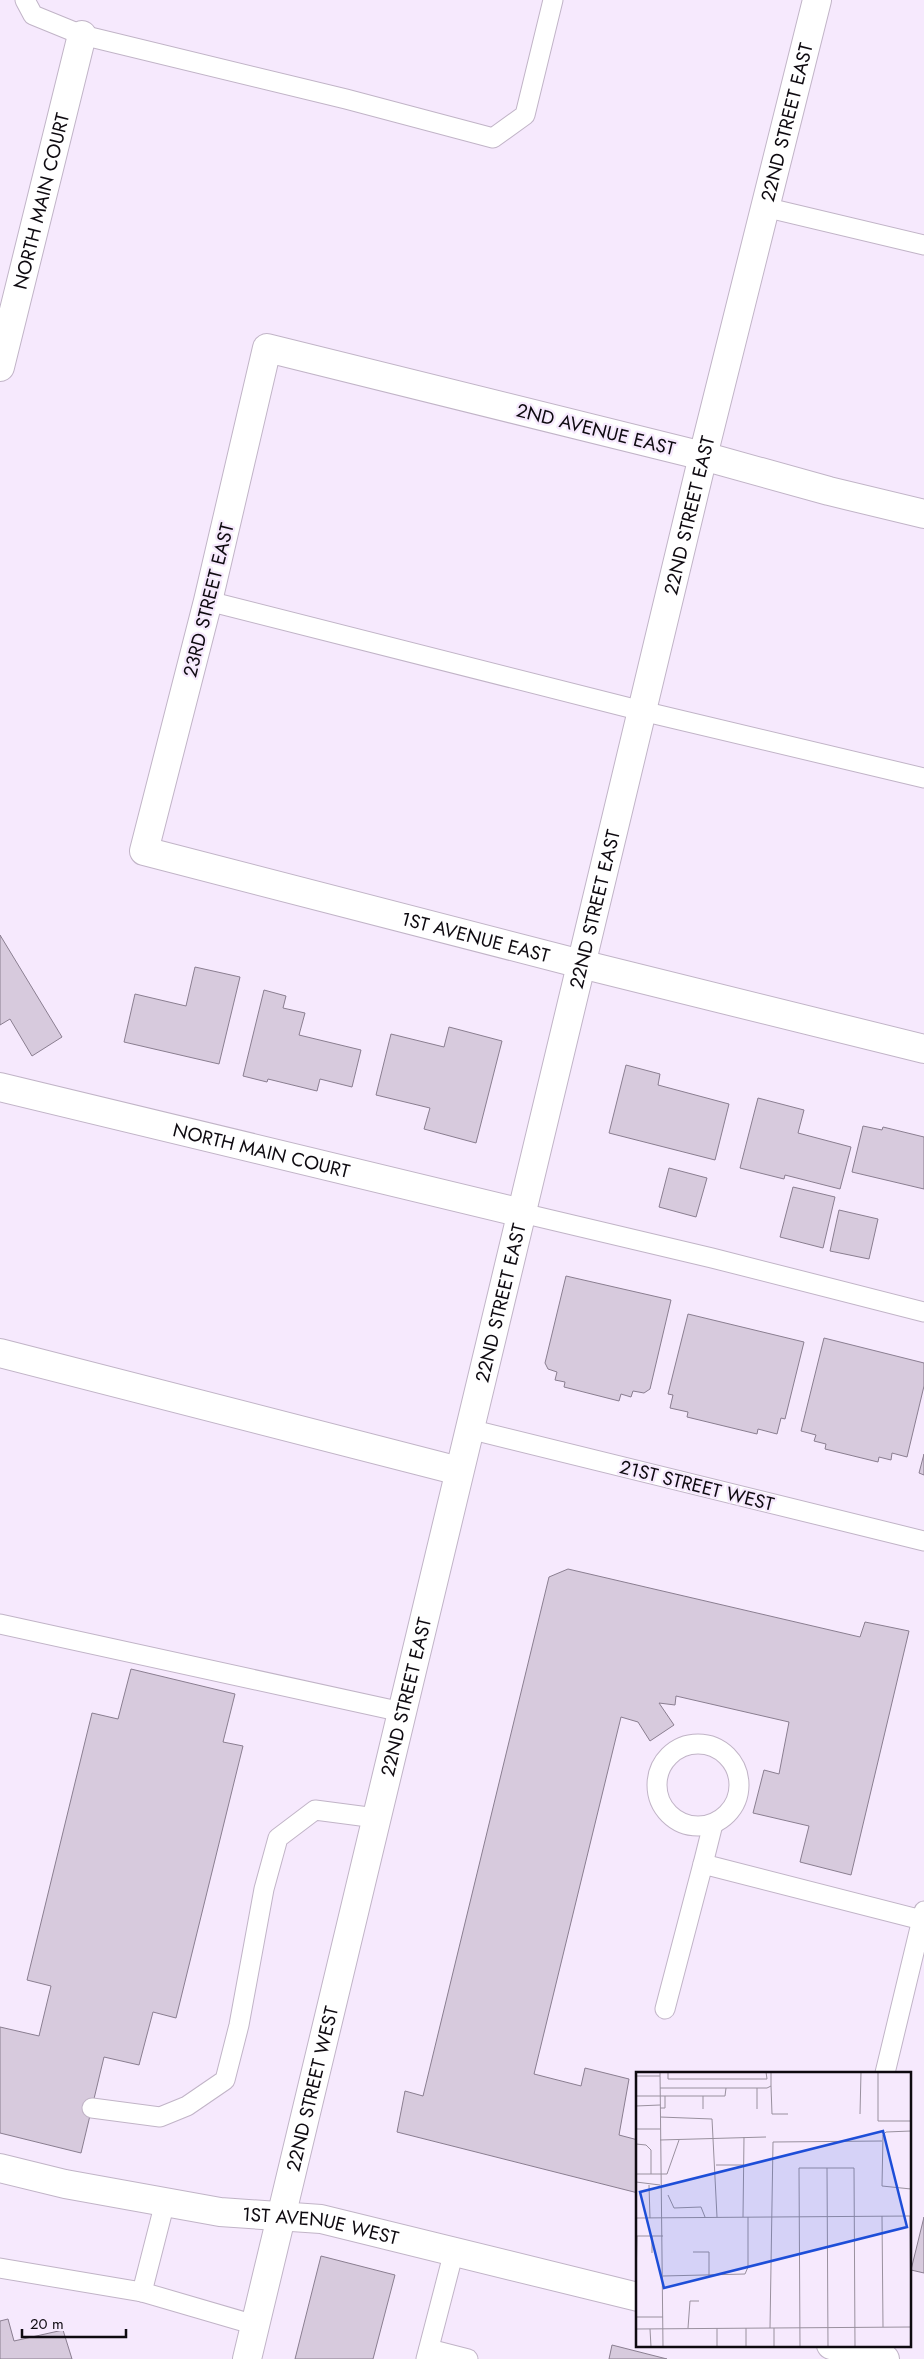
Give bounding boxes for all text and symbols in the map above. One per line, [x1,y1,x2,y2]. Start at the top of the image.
street label: 22ND STREET EAST [754,40,820,204]
street label: NORTH MAIN COURT [7,110,76,292]
street label: 2ND AVENUE EAST [514,397,678,462]
street label: 22ND STREET EAST [657,433,722,598]
street label: 23RD STREET EAST [176,520,241,680]
street label: 22ND STREET EAST [563,827,627,991]
street label: 1ST AVENUE EAST [398,905,553,969]
street label: NORTH MAIN COURT [170,1116,353,1185]
street label: 22ND STREET EAST [468,1221,533,1385]
street label: 21ST STREET WEST [617,1453,777,1518]
street label: 22ND STREET EAST [374,1614,438,1779]
street label: 22ND STREET WEST [279,2003,345,2174]
inset map [636,2072,912,2346]
street label: 1ST AVENUE WEST [241,2201,402,2252]
scale bar [22,2306,126,2338]
text: 20 m [30,2313,64,2335]

